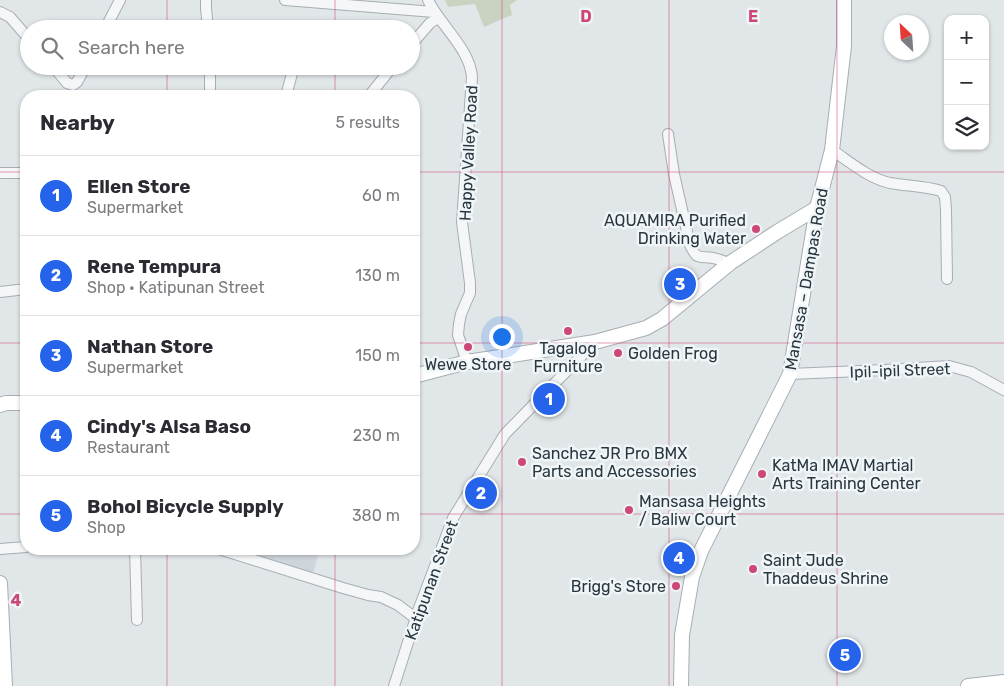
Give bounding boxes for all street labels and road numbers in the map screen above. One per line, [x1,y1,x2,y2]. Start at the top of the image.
street label: Happy Valley Road [455,85,482,221]
street label: Mansasa – Dampas Road [781,186,832,372]
street label: Ipil-ipil Street [849,359,951,382]
street label: Katipunan Street [401,518,462,643]

